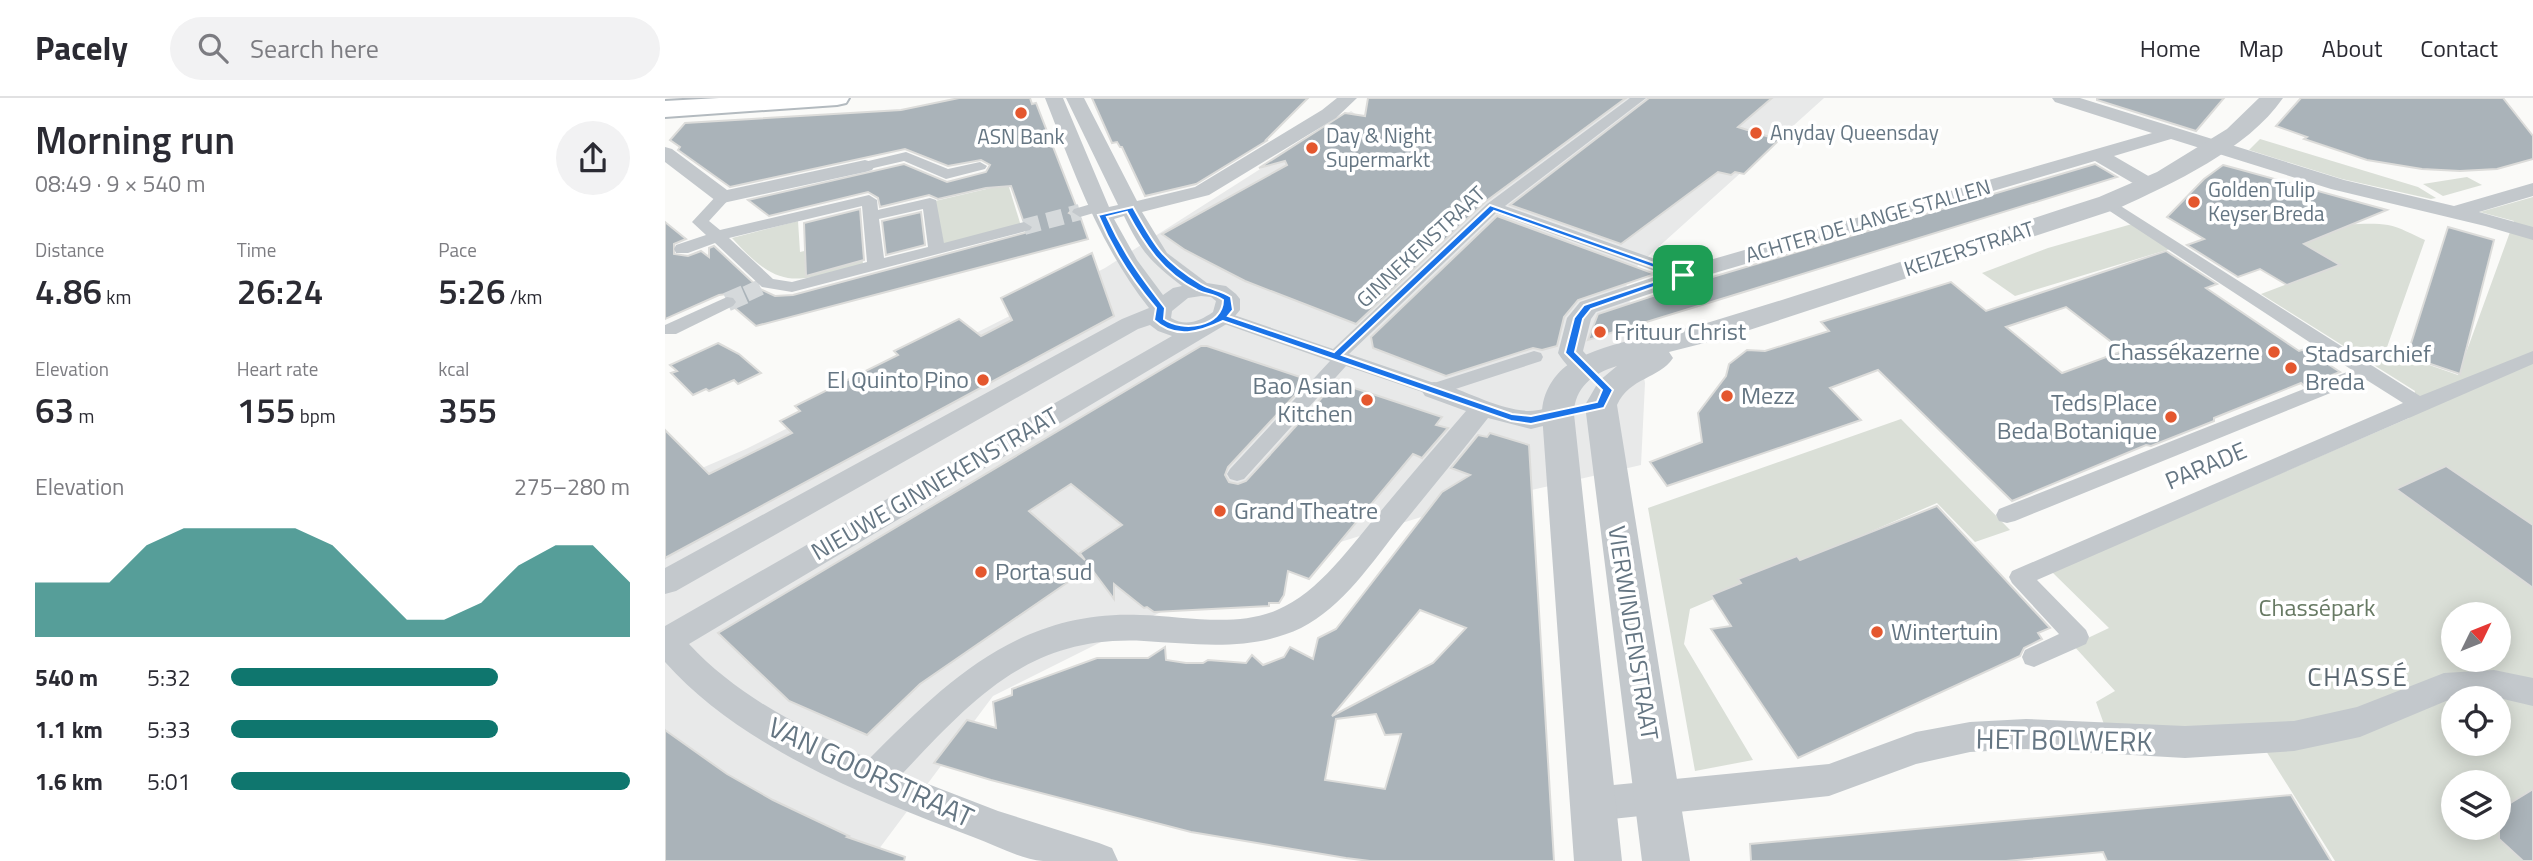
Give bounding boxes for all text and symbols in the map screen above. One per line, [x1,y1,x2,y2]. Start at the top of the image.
search box [170,17,660,80]
text: Pacely [35,23,128,73]
icon: search [194,29,232,67]
text: Search here [250,29,379,68]
text: Home [2140,30,2201,66]
text: Map [2239,30,2284,66]
text: About [2322,30,2382,66]
text: Contact [2420,30,2498,66]
marker: ASN Bank [1013,105,1029,121]
text: Morning run [35,111,235,169]
place label: Anyday Queensday [1770,116,1939,148]
place label: Day & Night Supermarkt [1326,119,1433,175]
place label: ASN Bank [977,120,1065,152]
button: share [556,121,630,195]
marker: Anyday Queensday [1748,125,1764,141]
marker: Day & Night Supermarkt [1304,140,1320,156]
text: 08:49 · 9 × 540 m [35,166,205,201]
street label: ACHTER DE LANGE STALLEN [1741,170,1994,270]
place label: Golden Tulip Keyser Breda [2208,173,2325,229]
street label: GINNEKENSTRAAT [1349,178,1492,315]
marker: Golden Tulip Keyser Breda [2186,194,2202,210]
street label: KEIZERSTRAAT [1900,212,2038,284]
text: Distance [35,235,104,264]
text: Time [237,235,276,264]
text: Pace [438,235,477,264]
pin [1653,245,1713,305]
icon: arrive [1664,256,1702,294]
text: 4.86 [35,264,102,318]
text: 26:24 [237,264,323,318]
text: 5:26 [438,264,506,318]
text: km [102,282,131,311]
text: /km [506,282,543,311]
place label: Frituur Christ [1614,313,1747,349]
marker: Frituur Christ [1592,324,1608,340]
place label: Chassékazerne [2108,333,2260,369]
place label: Stadsarchief Breda [2305,335,2431,399]
marker: Chassékazerne [2266,344,2282,360]
text: Elevation [35,354,109,383]
text: Heart rate [237,354,318,383]
text: kcal [438,354,469,383]
marker: Stadsarchief Breda [2283,360,2299,376]
place label: El Quinto Pino [827,361,969,397]
place label: Bao Asian Kitchen [1253,367,1353,431]
marker: El Quinto Pino [975,372,991,388]
place label: Mezz [1741,377,1795,413]
text: 63 [35,383,74,437]
text: 155 [237,383,295,437]
text: 355 [438,383,497,437]
place label: Teds Place Beda Botanique [1997,384,2157,448]
marker: Mezz [1719,388,1735,404]
marker: Bao Asian Kitchen [1359,392,1375,408]
street label: NIEUWE GINNEKENSTRAAT [804,397,1065,569]
text: m [74,401,94,430]
text: bpm [295,401,336,430]
marker: Teds Place Beda Botanique [2163,409,2179,425]
street label: PARADE [2159,432,2252,498]
text: Elevation [35,469,124,504]
text: 275–280 m [514,469,630,504]
place label: Grand Theatre [1234,492,1378,528]
marker: Grand Theatre [1212,503,1228,519]
street label: VIERWINDENSTRAAT [1599,523,1669,743]
place label: Porta sud [995,553,1092,589]
marker: Porta sud [973,564,989,580]
park label: Chassépark [2259,589,2376,625]
north arrow [2441,602,2511,672]
map controls [2441,602,2511,840]
place label: Wintertuin [1891,613,1999,649]
marker: Wintertuin [1869,624,1885,640]
district label: CHASSÉ [2307,657,2409,696]
text: 540 m [35,660,98,695]
text: 5:32 [147,660,191,695]
button: locate [2441,686,2511,756]
street label: VAN GOORSTRAAT [761,705,981,838]
text: 1.1 km [35,712,103,747]
text: 5:33 [147,712,191,747]
street label: HET BOLWERK [1975,716,2153,763]
text: 1.6 km [35,764,103,799]
text: 5:01 [147,764,191,799]
button: layers [2441,770,2511,840]

